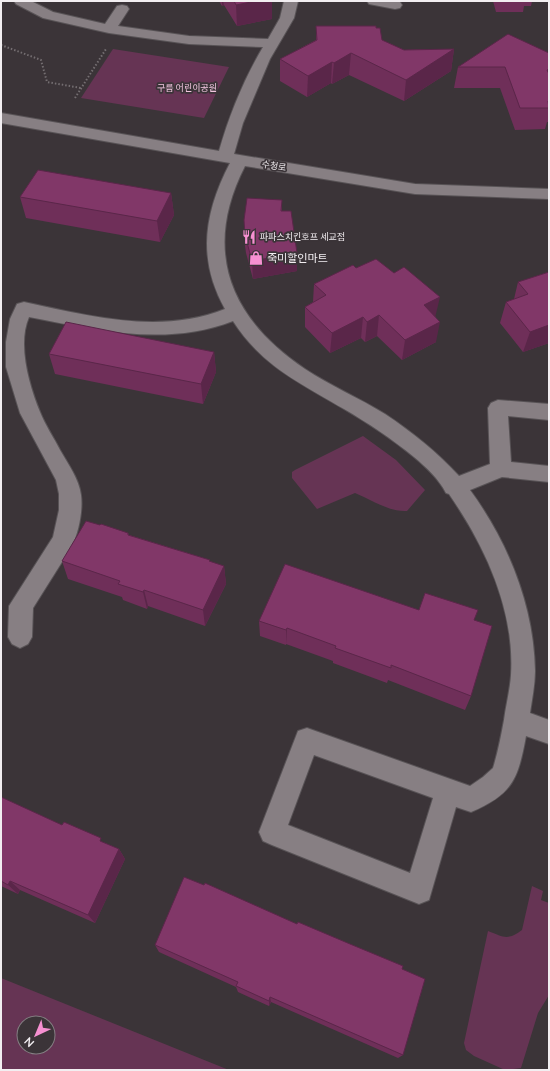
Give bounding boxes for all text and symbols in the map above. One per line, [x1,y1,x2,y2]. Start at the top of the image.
park label: 구름 어린이공원 [157,82,217,93]
street label: 수청로 [261,158,287,173]
restaurant icon: 파파스치킨호프 세교점 [241,229,257,245]
place label: 파파스치킨호프 세교점 [260,231,345,242]
shop icon: 죽미할인마트 [248,250,264,266]
place label: 죽미할인마트 [267,251,328,264]
north arrow [16,1015,56,1055]
text: N [21,1035,36,1050]

